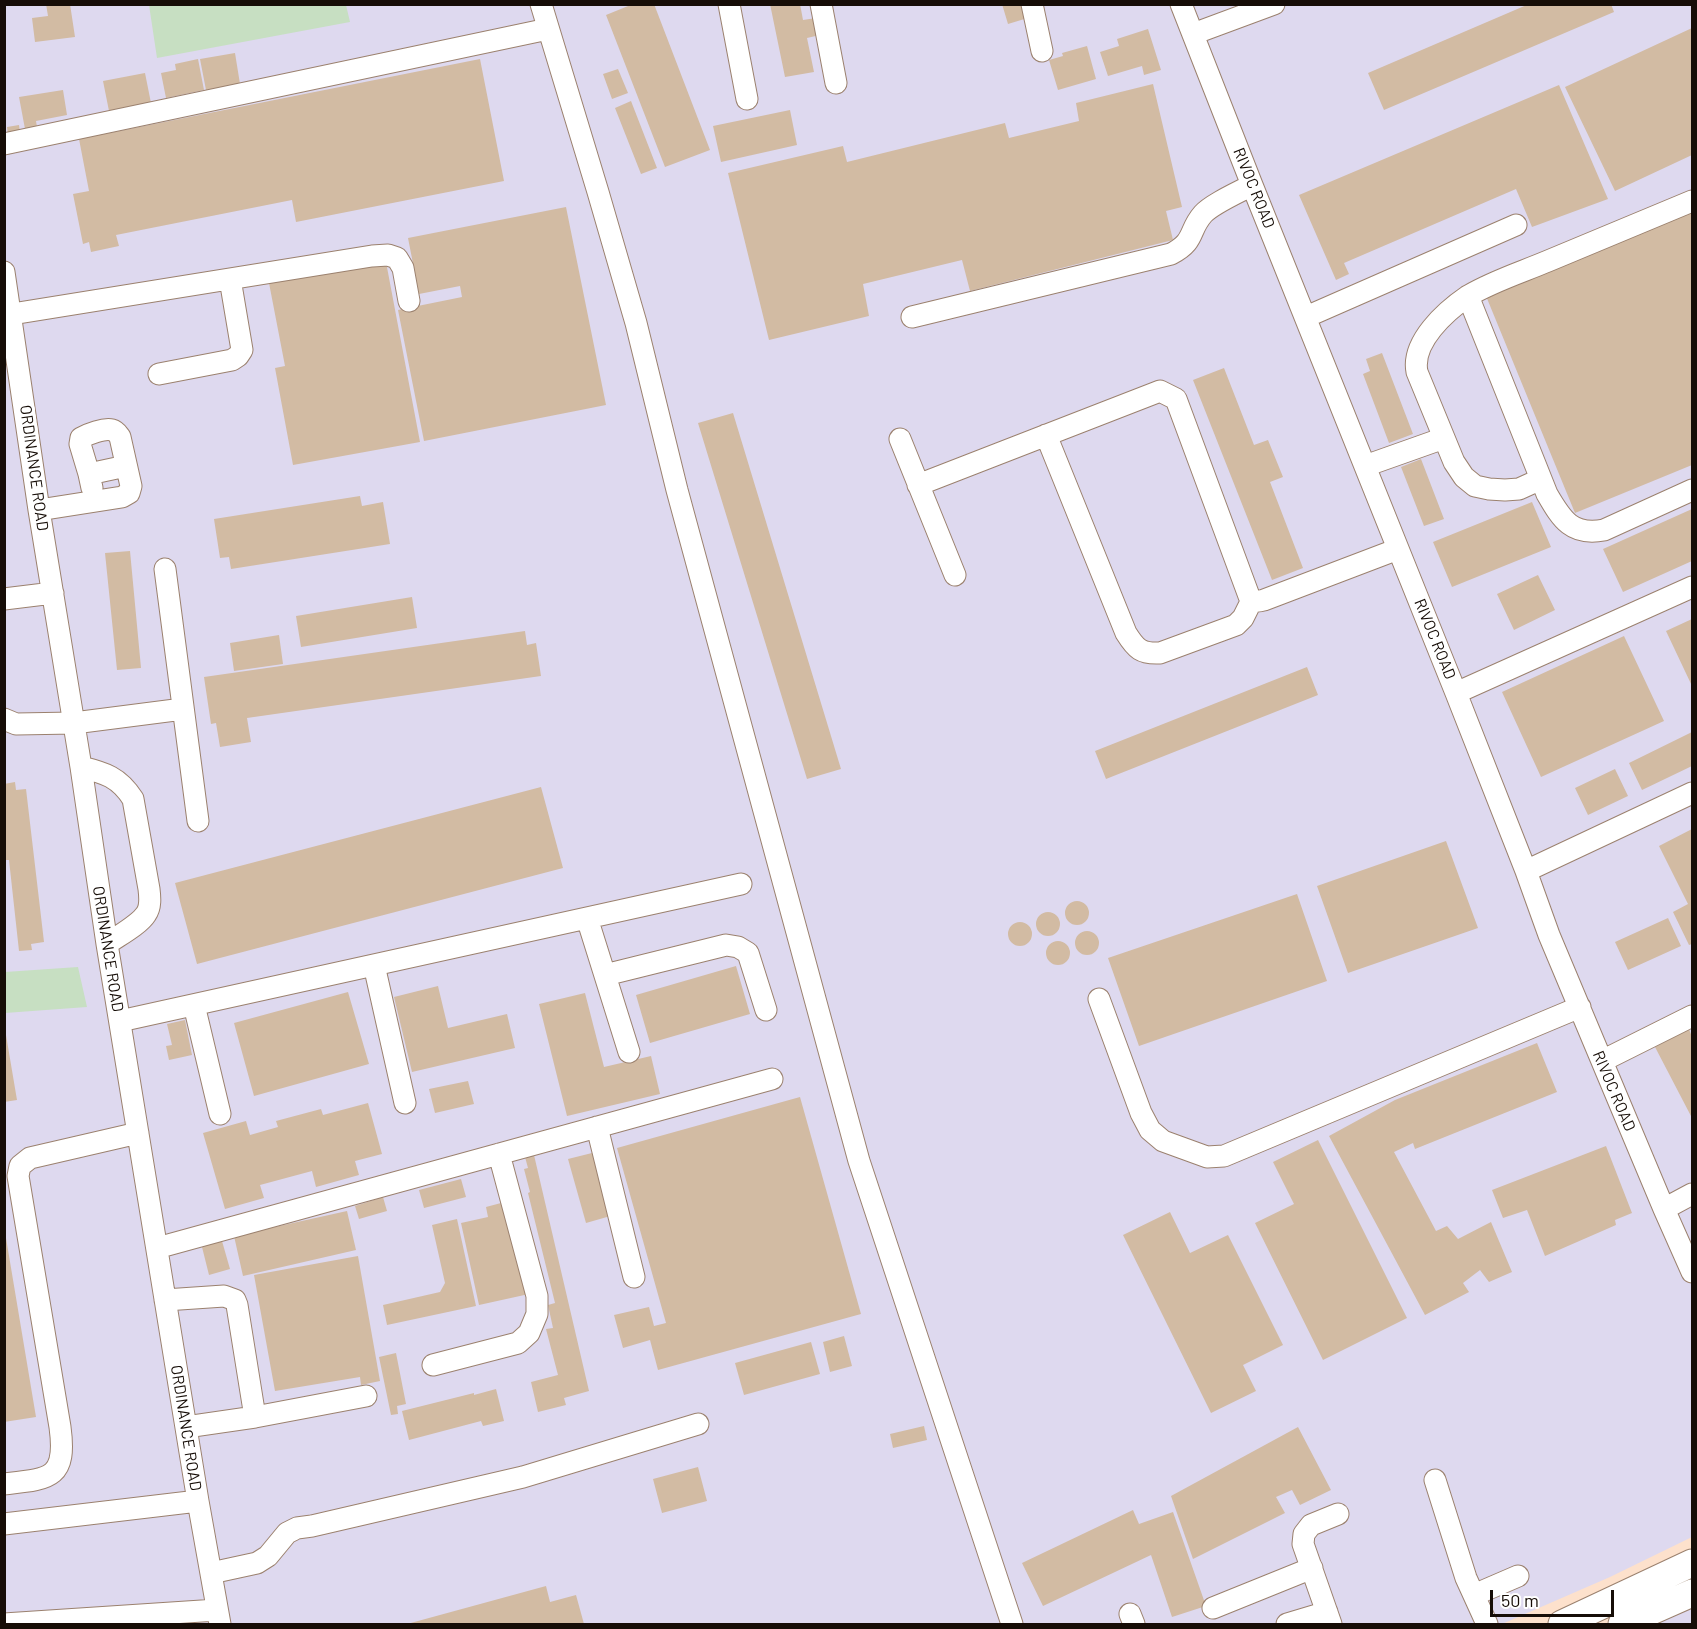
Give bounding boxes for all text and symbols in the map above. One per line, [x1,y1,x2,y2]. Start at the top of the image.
street label: RIVOC ROAD [1229,145,1279,231]
street label: ORDINANCE ROAD [16,404,52,532]
street label: RIVOC ROAD [1410,596,1460,682]
street label: ORDINANCE ROAD [89,885,127,1013]
street label: RIVOC ROAD [1589,1048,1639,1134]
street label: ORDINANCE ROAD [167,1364,205,1492]
scale bar [1493,1578,1618,1616]
text: 50 m [1501,1589,1539,1611]

